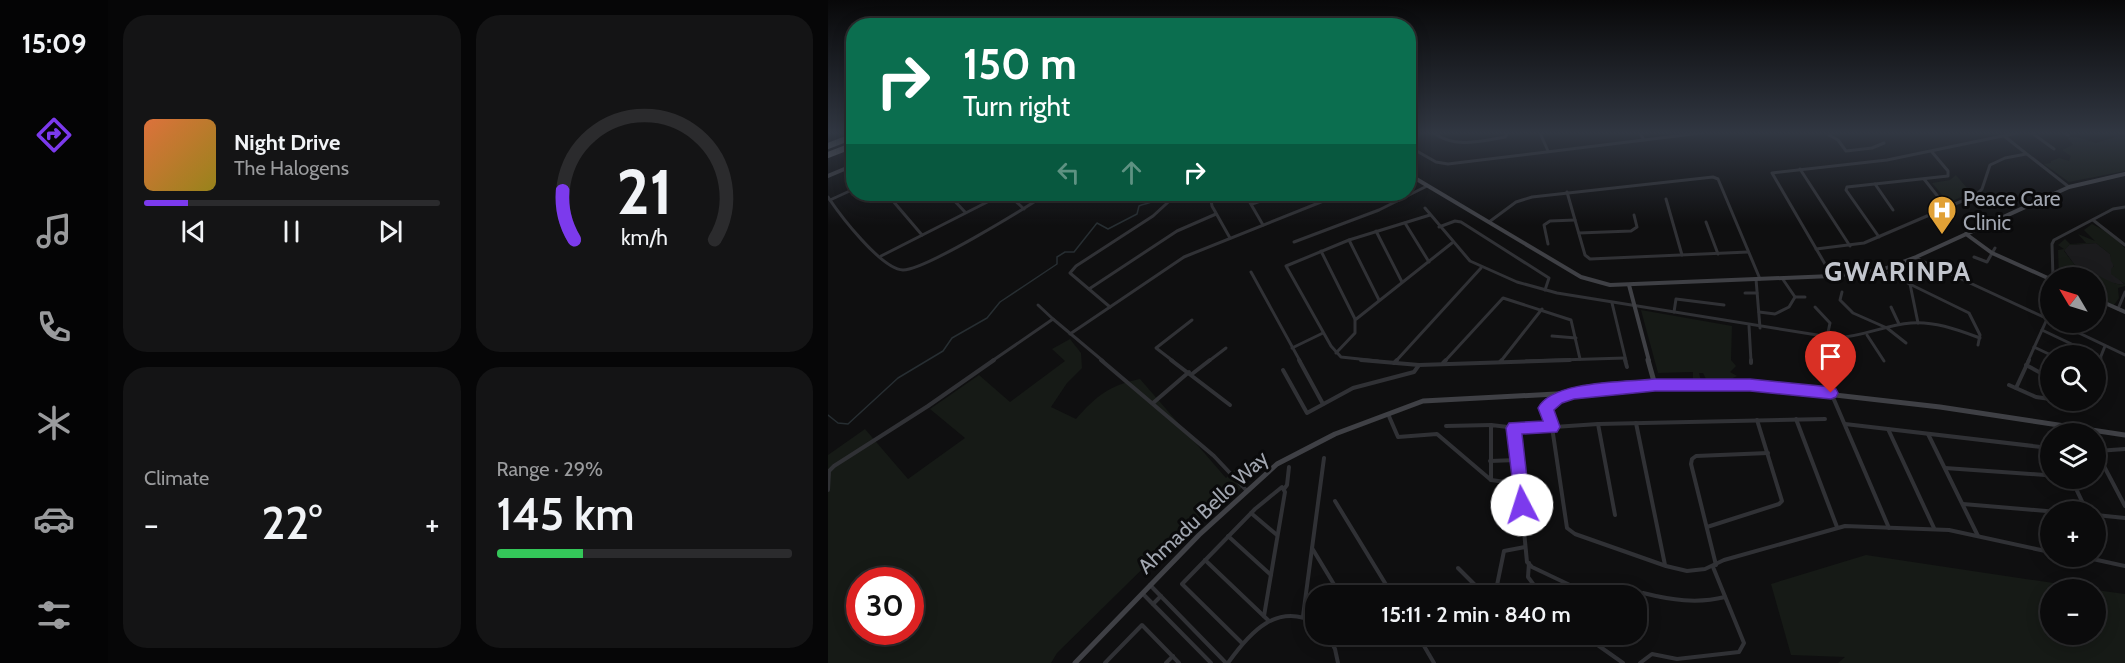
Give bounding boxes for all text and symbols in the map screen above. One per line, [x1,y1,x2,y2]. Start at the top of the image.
text: 15:09 [22,27,86,60]
text: 150 m [963,38,1077,90]
icon: right [864,42,942,120]
text: Turn right [963,90,1070,123]
icon: directions [33,114,75,156]
text: Night Drive [234,129,340,156]
text: 21 [616,155,672,231]
text: The Halogens [234,156,349,180]
icon: left [1052,156,1085,189]
icon: ahead [1115,156,1148,189]
icon: right [1178,156,1211,189]
place label: Peace Care Clinic [1963,186,2061,235]
hospital icon: Peace Care Clinic [1926,194,1958,236]
icon: music [33,210,75,252]
icon: previous [177,215,210,248]
icon: pause [275,215,308,248]
icon: next [374,215,407,248]
text: km/h [621,225,668,251]
district label: GWARINPA [1824,255,1972,288]
north arrow [2040,267,2106,333]
map controls [2040,267,2106,645]
icon: phone [33,306,75,348]
pin [1805,331,1856,393]
icon: arrive [1814,340,1847,373]
button: search [2040,345,2106,411]
icon: climate [33,402,75,444]
button: layers [2040,423,2106,489]
street label: Ahmadu Bello Way [1133,445,1274,579]
text: Range · 29% [497,457,603,481]
text: Climate [144,466,209,490]
position arrow [1490,473,1554,537]
text: 145 km [497,487,634,541]
text: 22° [262,496,322,550]
icon: car [33,498,75,540]
button: + [2040,501,2106,567]
text: − [144,504,159,544]
text: + [425,504,440,544]
speed limit sign: 30 [846,567,924,645]
button: − [2040,579,2106,645]
icon: filters [33,594,75,636]
text: 15:11 · 2 min · 840 m [1381,601,1571,628]

